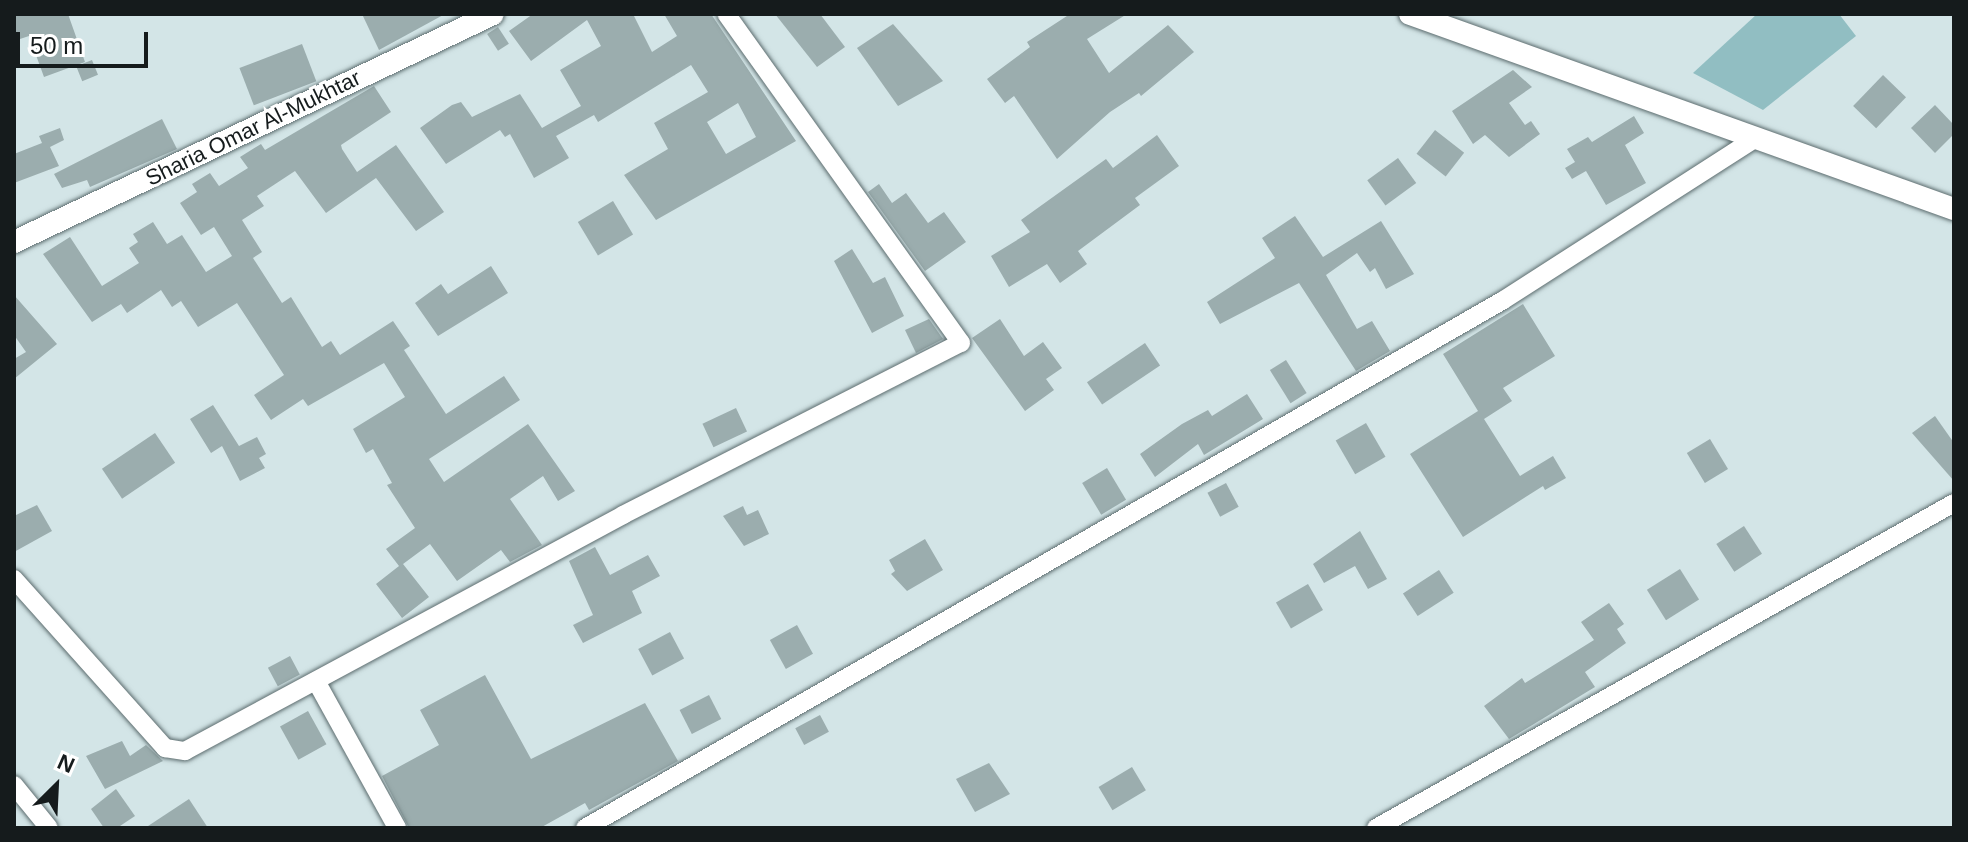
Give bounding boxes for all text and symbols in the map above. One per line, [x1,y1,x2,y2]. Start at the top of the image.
scale bar [20,16,152,66]
text: 50 m [30,32,83,59]
street label: Sharia Omar Al-Mukhtar [141,64,365,192]
north arrow [16,746,96,826]
text: N [54,749,78,778]

